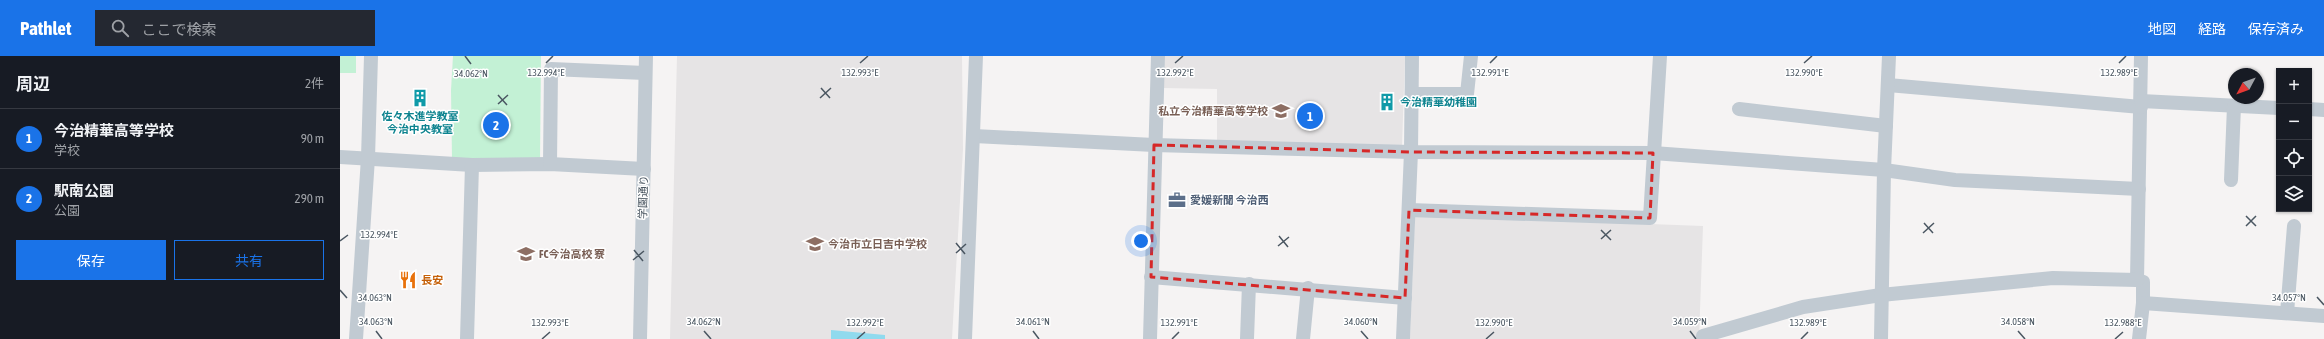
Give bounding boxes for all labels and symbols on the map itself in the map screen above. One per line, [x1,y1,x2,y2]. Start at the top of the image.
text: 132.994°E [528,67,565,78]
text: 132.993°E [842,67,879,78]
text: 132.992°E [1157,67,1194,78]
text: 132.991°E [1472,67,1509,78]
text: 132.990°E [1786,67,1823,78]
text: 132.989°E [2101,67,2138,78]
text: 34.062°N [454,68,488,79]
north arrow [2228,68,2264,104]
building icon: 佐々木進学教室 今治中央教室 [410,88,430,108]
building icon: 今治精華幼稚園 [1377,92,1397,112]
place label: 今治精華幼稚園 [1400,96,1477,108]
school or university icon: 私立今治精華高等学校 [1271,101,1291,121]
pin: 1 [1297,101,1323,131]
place label: 私立今治精華高等学校 [1158,105,1268,117]
place label: 佐々木進学教室 今治中央教室 [382,110,459,135]
pin: 2 [483,110,509,140]
street label: 学園通り [636,175,650,219]
office icon: 愛媛新聞 今治西 [1167,190,1187,210]
place label: 愛媛新聞 今治西 [1190,194,1269,206]
text: 132.994°E [361,229,398,240]
your location [1131,231,1151,251]
school or university icon: 今治市立日吉中学校 [805,234,825,254]
place label: 今治市立日吉中学校 [828,238,927,250]
school or university icon: FC今治高校 寮 [516,244,536,264]
place label: FC今治高校 寮 [539,248,605,260]
restaurant icon: 長安 [398,270,418,290]
place label: 長安 [421,274,443,286]
text: 34.063°N [358,292,392,303]
text: 34.057°N [2272,292,2306,303]
text: 34.063°N [359,316,393,327]
text: 34.062°N [687,316,721,327]
text: 34.061°N [1016,316,1050,327]
text: 34.060°N [1344,316,1378,327]
text: 34.059°N [1673,316,1707,327]
text: 34.058°N [2001,316,2035,327]
text: 132.993°E [532,317,569,328]
text: 132.992°E [847,317,884,328]
text: 132.991°E [1161,317,1198,328]
text: 132.990°E [1476,317,1513,328]
text: 132.989°E [1790,317,1827,328]
text: 132.988°E [2105,317,2142,328]

